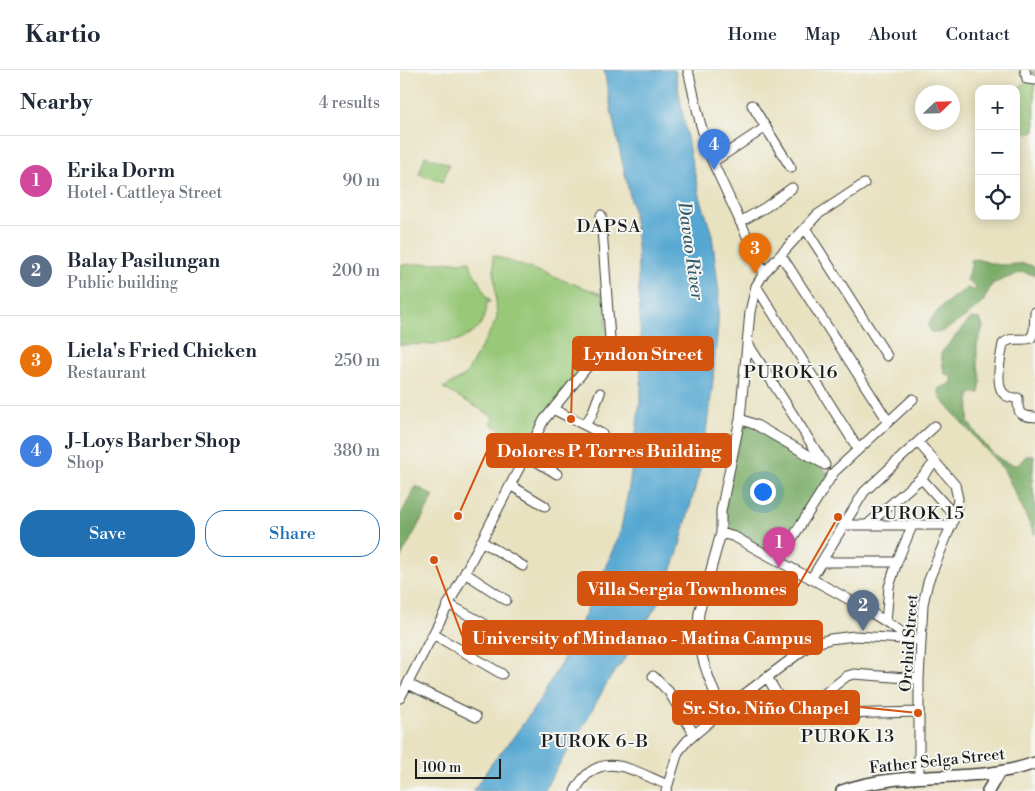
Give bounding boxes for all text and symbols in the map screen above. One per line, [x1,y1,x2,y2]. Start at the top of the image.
text: Kartio [25,20,101,50]
text: Home [728,23,777,46]
text: Map [805,23,841,46]
text: About [869,23,918,46]
text: Contact [946,23,1010,46]
north arrow [915,85,960,130]
map controls [975,85,1020,220]
button: + [975,85,1020,130]
text: Nearby [20,90,93,116]
text: 4 results [319,93,380,113]
pin: 4 [698,129,730,170]
button: − [975,130,1020,175]
text: Erika Dorm [67,159,175,183]
text: 1 [32,171,40,191]
text: 90 m [342,171,380,191]
button: locate [975,175,1020,220]
text: Hotel · Cattleya Street [67,183,222,203]
water label: Davao River [672,199,709,302]
district label: DAPSA [576,215,642,238]
pin: 3 [739,233,771,274]
text: Balay Pasilungan [67,249,220,273]
text: 2 [31,261,41,281]
text: 200 m [332,261,380,281]
text: Public building [67,273,178,293]
callout: Lyndon Street [573,337,713,370]
text: Liela's Fried Chicken [67,339,257,363]
text: Lyndon Street [583,343,703,366]
text: 3 [31,351,41,371]
text: 250 m [334,351,380,371]
district label: PUROK 16 [744,361,838,384]
text: Restaurant [67,363,146,383]
text: J-Loys Barber Shop [67,429,241,453]
callout: Dolores P. Torres Building [487,434,731,467]
text: Dolores P. Torres Building [497,440,722,463]
text: 4 [31,441,41,461]
text: 380 m [333,441,380,461]
text: Shop [67,453,104,473]
your location [750,479,776,505]
district label: PUROK 15 [871,502,965,525]
button: Save [20,510,195,557]
button: Share [205,510,380,557]
pin: 1 [763,527,795,568]
callout: Villa Sergia Townhomes [578,572,797,605]
text: Villa Sergia Townhomes [586,578,787,601]
pin: 2 [847,590,879,631]
street label: Orchid Street [896,593,922,693]
callout: University of Mindanao - Matina Campus [463,621,822,654]
text: University of Mindanao - Matina Campus [472,627,812,650]
callout: Sr. Sto. Niño Chapel [673,691,859,724]
text: Sr. Sto. Niño Chapel [683,697,849,720]
district label: PUROK 13 [801,725,895,748]
district label: PUROK 6-B [541,730,649,753]
street label: Father Selga Street [868,744,1006,778]
scale bar [415,756,501,779]
text: 100 m [422,759,461,777]

